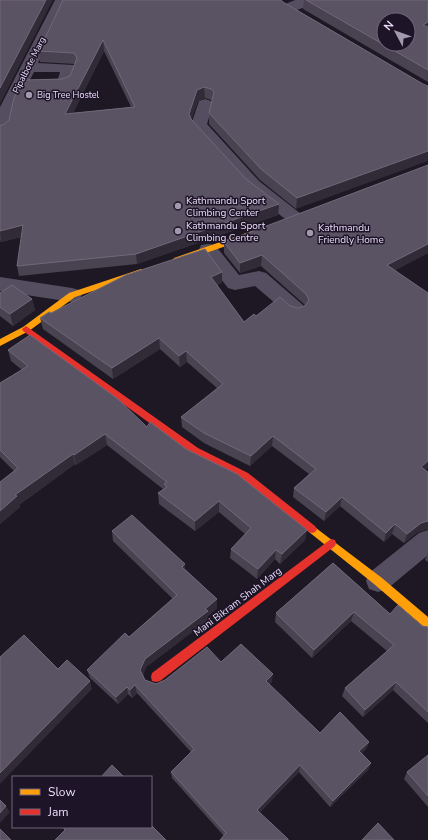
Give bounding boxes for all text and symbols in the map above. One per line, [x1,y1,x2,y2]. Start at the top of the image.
north arrow [376,12,416,52]
text: N [380,18,397,34]
street label: Pipalbote Marg [10,35,48,95]
place label: Big Tree Hostel [37,89,100,101]
marker: Big Tree Hostel [24,90,34,100]
place label: Kathmandu Sport Climbing Center [186,194,266,220]
marker: Kathmandu Sport Climbing Center [173,201,183,211]
place label: Kathmandu Sport Climbing Centre [186,219,266,245]
place label: Kathmandu Friendly Home [318,221,384,247]
marker: Kathmandu Sport Climbing Centre [173,226,183,236]
marker: Kathmandu Friendly Home [305,228,315,238]
street label: Mani Bikram Shah Marg [191,564,285,640]
legend [12,776,152,828]
text: Slow [48,784,76,800]
text: Jam [47,804,69,820]

